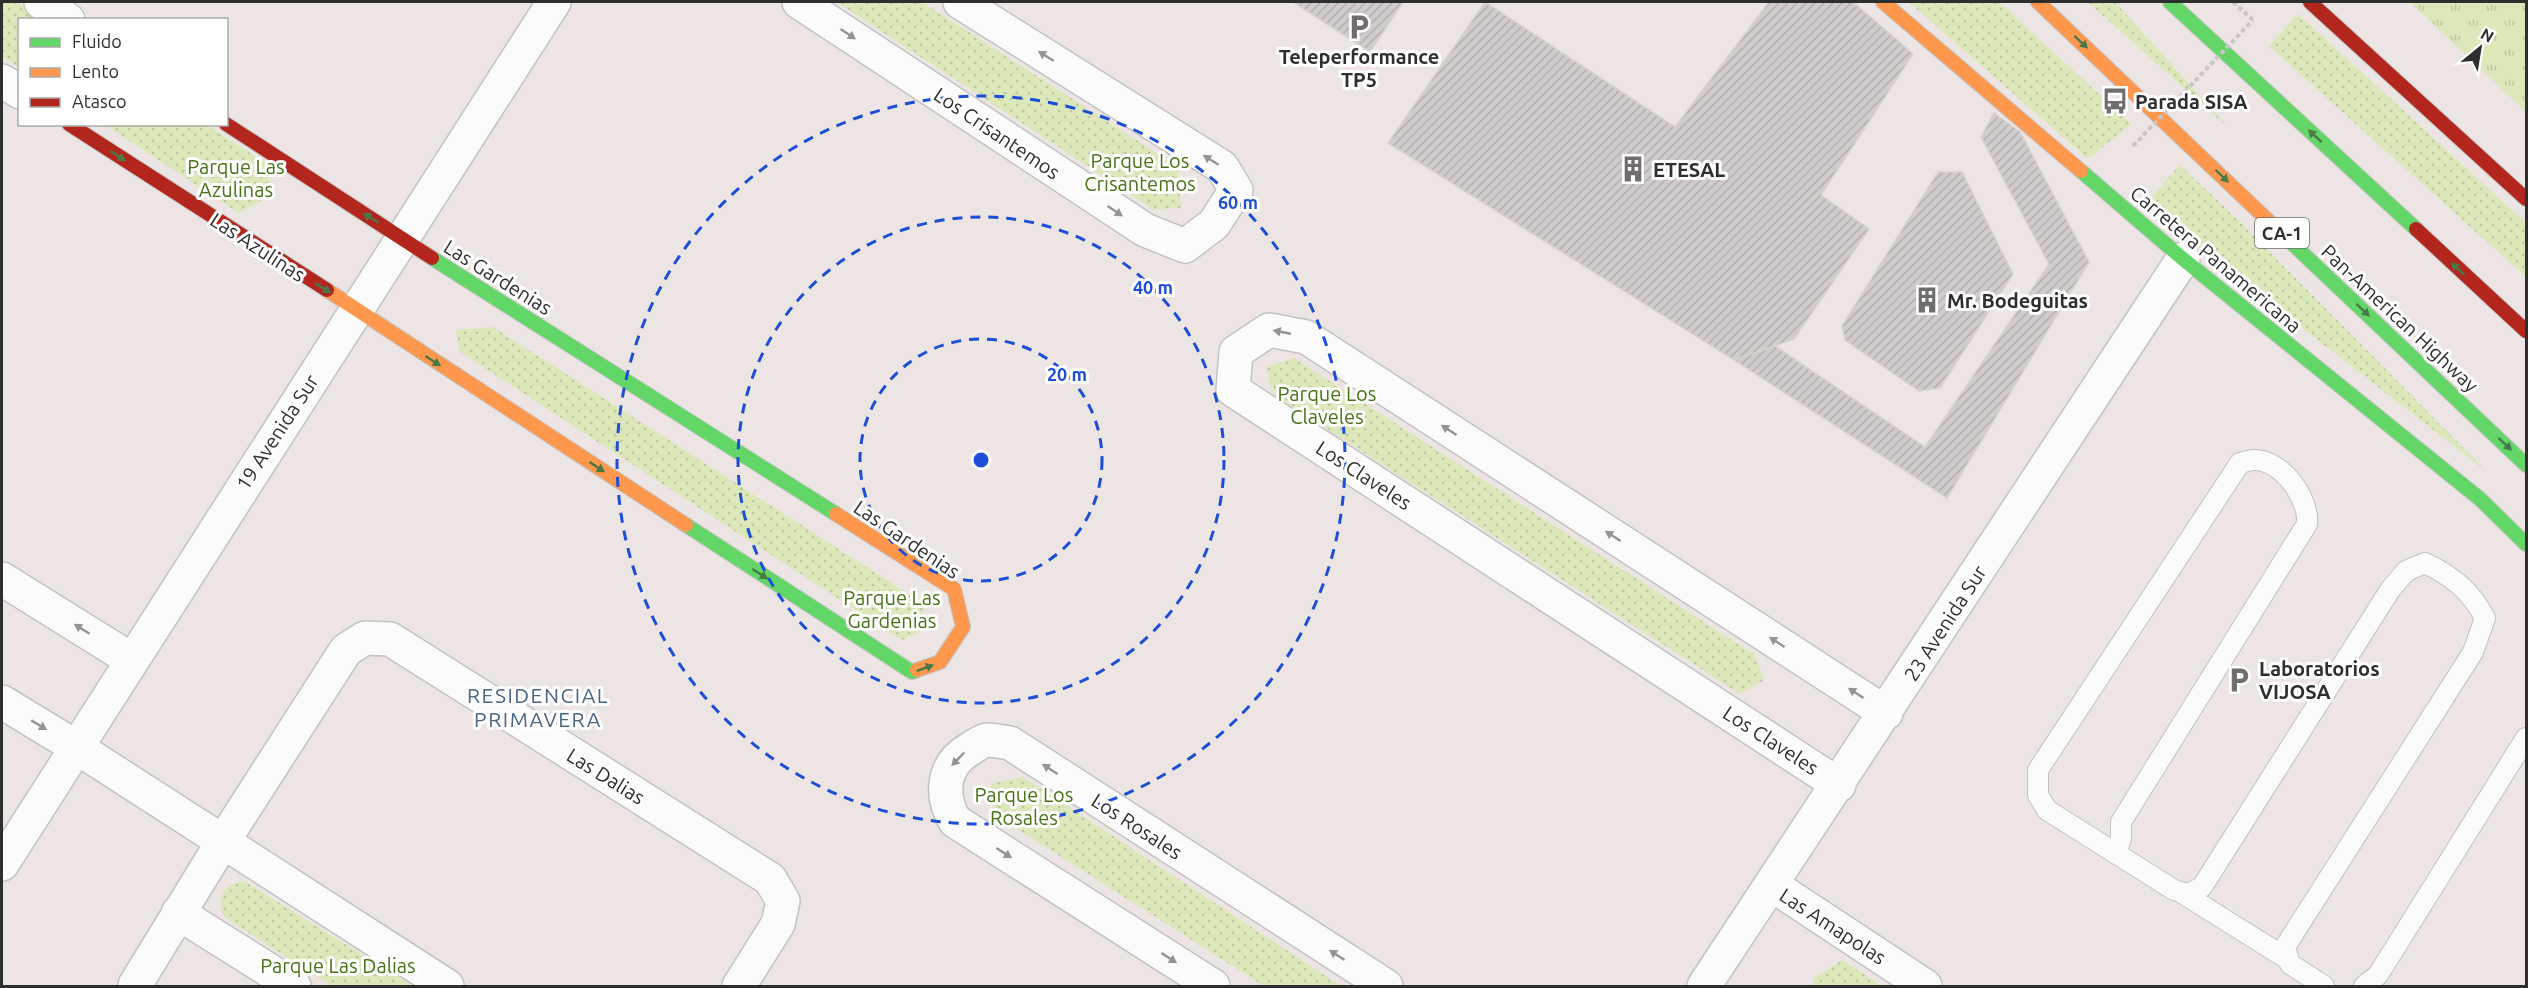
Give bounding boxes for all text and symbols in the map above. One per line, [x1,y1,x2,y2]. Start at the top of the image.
parking icon: Teleperformance TP5 [1344,12,1374,42]
legend [18,18,228,126]
north arrow [2450,18,2510,78]
text: N [2478,24,2497,46]
one-way arrow [840,28,856,39]
text: Fluido [72,31,122,51]
one-way arrow [2073,34,2087,48]
place label: Teleperformance TP5 [1279,45,1439,91]
one-way arrow [1038,50,1054,61]
text: Lento [72,61,119,81]
street label: Los Crisantemos [930,82,1064,184]
bus stop icon: Parada SISA [2100,86,2130,116]
place label: Parada SISA [2135,90,2247,113]
text: Atasco [72,91,127,111]
one-way arrow [2308,129,2323,143]
park label: Parque Los Crisantemos [1084,149,1196,195]
one-way arrow [110,151,126,162]
one-way arrow [1203,154,1219,165]
building icon: ETESAL [1618,154,1648,184]
park label: Parque Las Azulinas [187,155,285,201]
place label: ETESAL [1653,158,1725,181]
one-way arrow [2214,169,2229,183]
street label: Carretera Panamericana [2126,181,2306,337]
text: 60 m [1218,192,1258,212]
one-way arrow [1107,205,1123,217]
street label: Las Azulinas [206,208,310,286]
one-way arrow [363,212,379,223]
road number: CA-1 [2255,218,2309,248]
street label: Las Gardenias [440,235,556,319]
street label: Pan-American Highway [2317,239,2483,397]
one-way arrow [2452,262,2466,276]
text: 40 m [1133,277,1173,297]
one-way arrow [315,283,331,294]
building icon: Mr. Bodeguitas [1912,285,1942,315]
place label: Mr. Bodeguitas [1947,289,2088,312]
one-way arrow [2356,303,2371,317]
one-way arrow [1272,327,1291,336]
one-way arrow [425,355,441,366]
text: 20 m [1047,364,1087,384]
street label: 19 Avenida Sur [231,370,323,494]
park label: Parque Los Claveles [1278,382,1376,428]
one-way arrow [1441,424,1458,435]
street label: Los Claveles [1312,436,1416,514]
one-way arrow [2497,437,2512,450]
centre of rings [971,450,991,470]
one-way arrow [589,462,605,473]
street label: Las Gardenias [850,495,964,583]
one-way arrow [1605,530,1621,541]
street label: 23 Avenida Sur [1899,561,1991,685]
one-way arrow [752,568,769,579]
park label: Parque Las Gardenias [843,586,941,632]
one-way arrow [74,624,90,635]
one-way arrow [1769,636,1785,647]
place label: Laboratorios VIJOSA [2259,657,2380,703]
one-way arrow [916,662,934,672]
parking icon: Laboratorios VIJOSA [2224,665,2254,695]
district label: RESIDENCIAL PRIMAVERA [467,683,609,731]
one-way arrow [1848,688,1864,699]
street label: Los Claveles [1719,701,1823,779]
one-way arrow [31,719,47,730]
street label: Las Dalias [563,743,649,809]
one-way arrow [951,752,965,767]
one-way arrow [1042,764,1058,775]
park label: Parque Los Rosales [975,783,1073,829]
street label: Los Rosales [1087,788,1187,864]
one-way arrow [996,847,1013,858]
street label: Las Amapolas [1776,883,1890,969]
one-way arrow [1329,949,1345,960]
one-way arrow [1160,952,1176,964]
park label: Parque Las Dalias [260,954,416,977]

